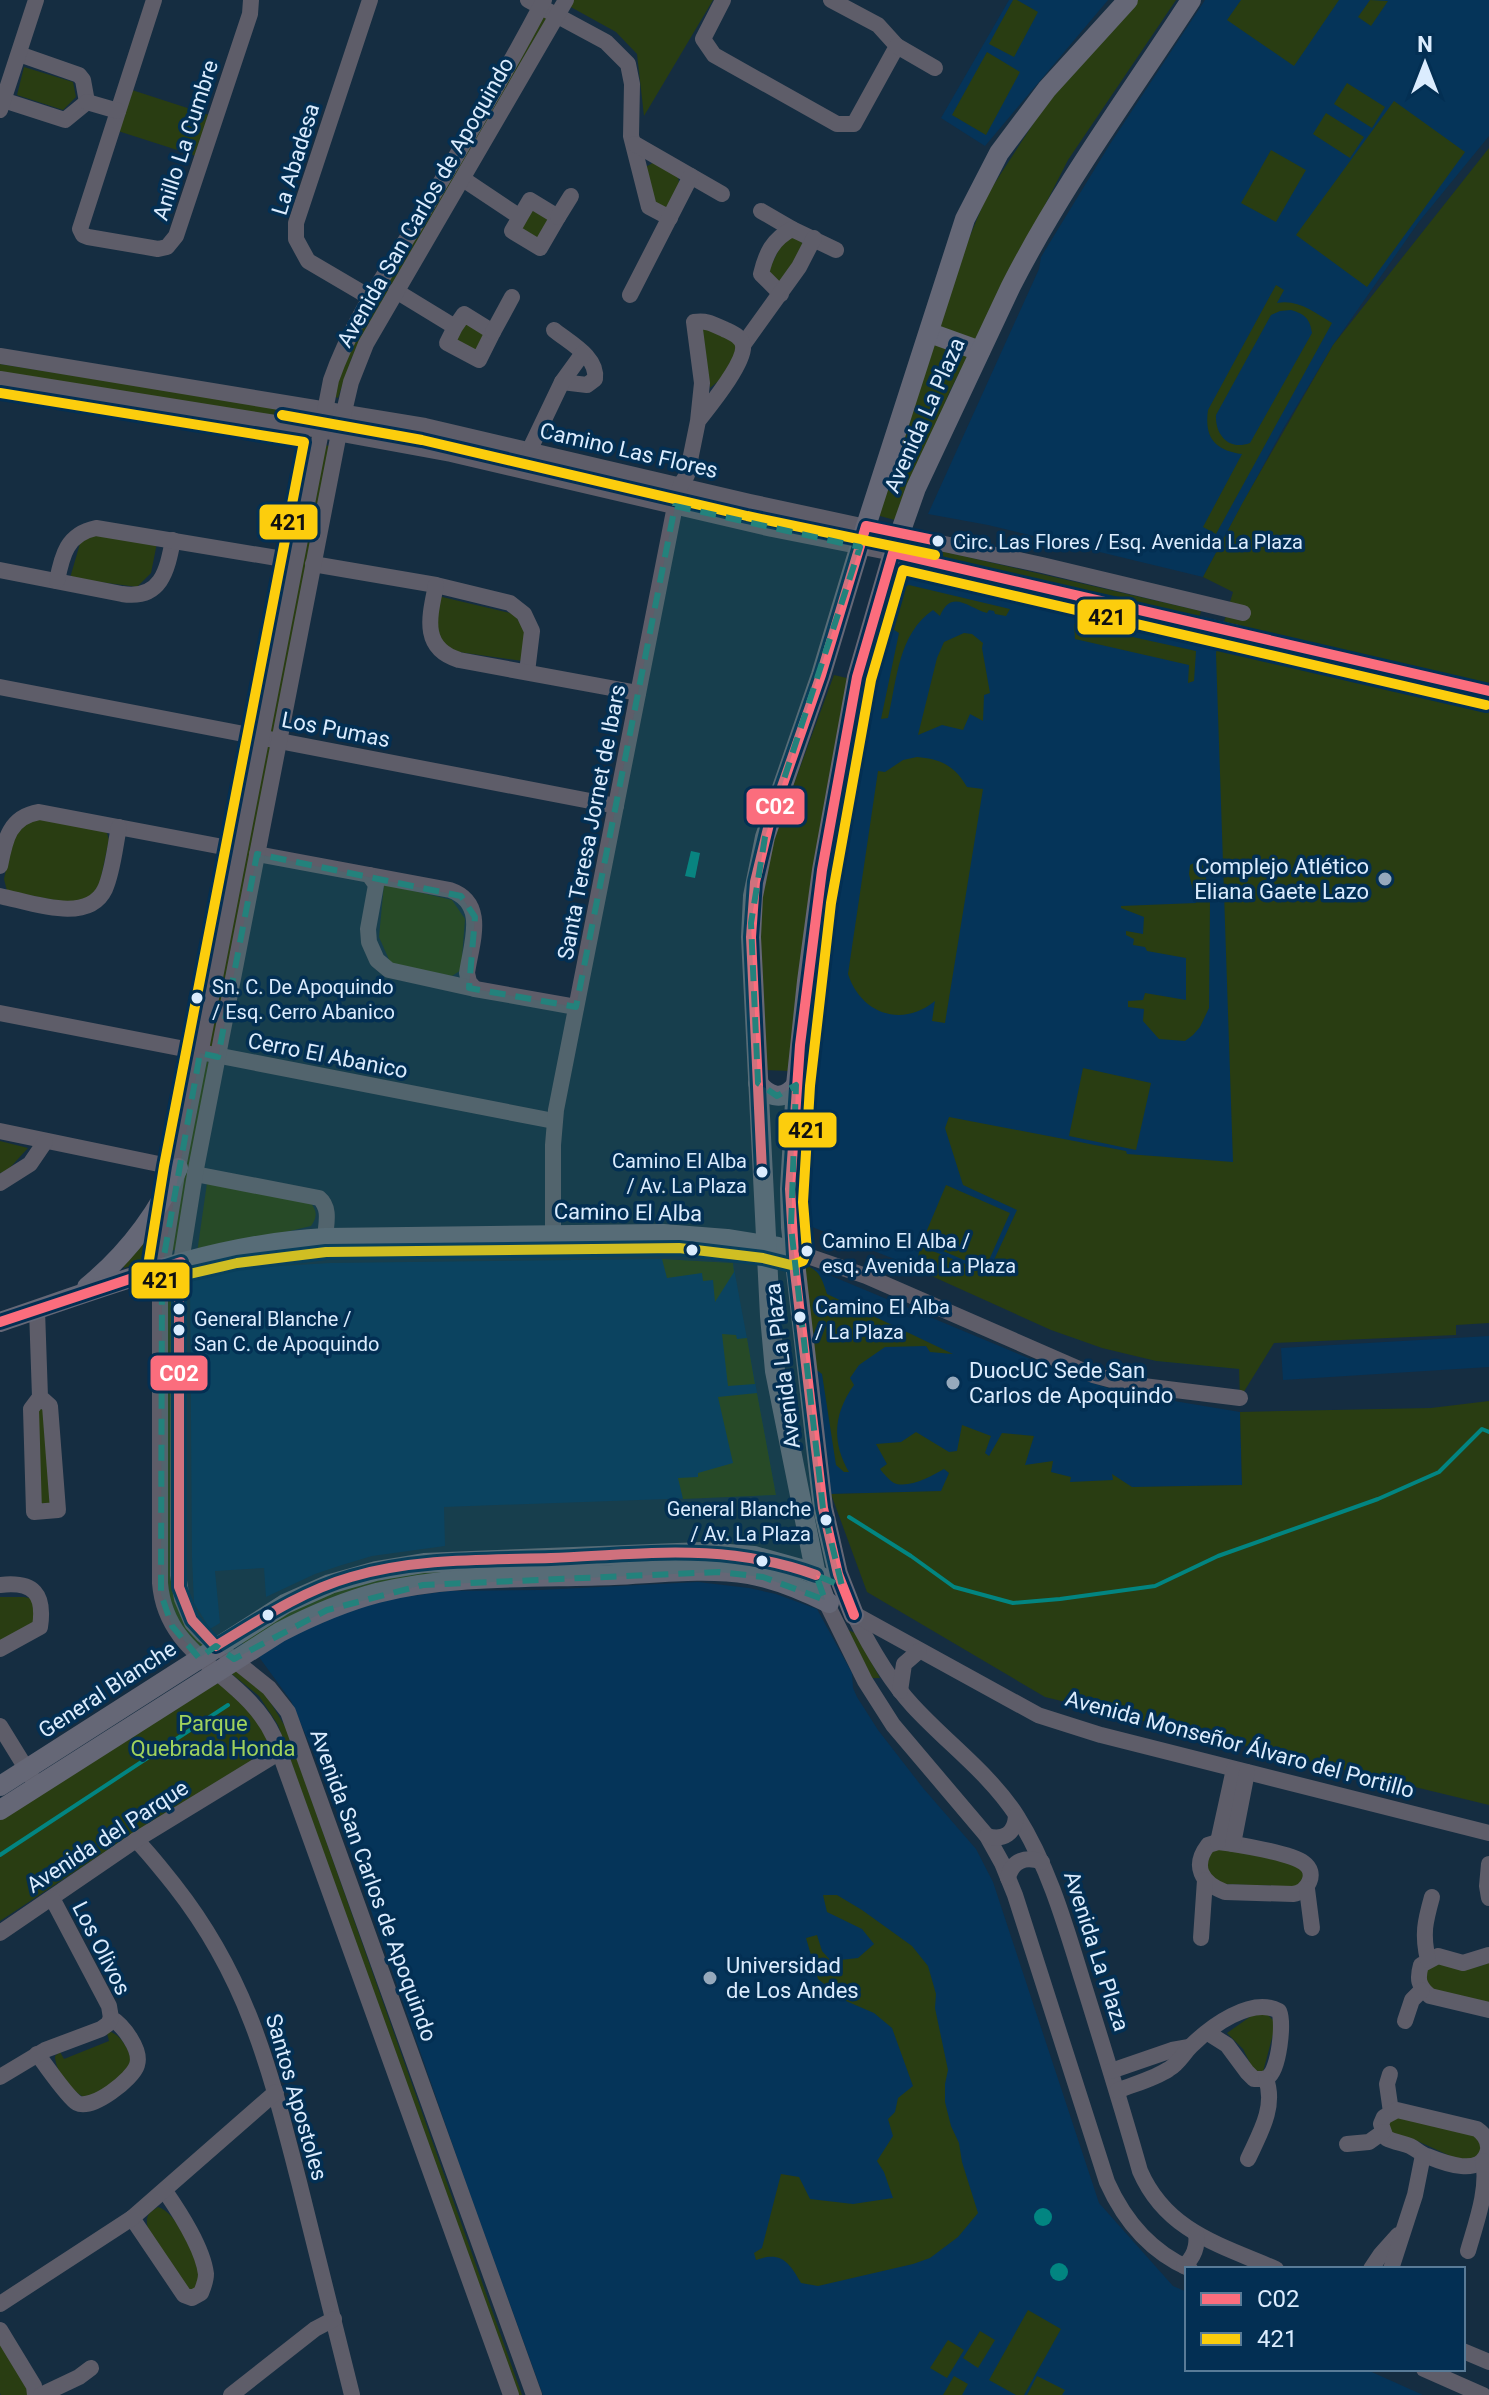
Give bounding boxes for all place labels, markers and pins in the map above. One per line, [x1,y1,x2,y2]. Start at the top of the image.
place label: Circ. Las Flores / Esq. Avenida La Plaza [953,530,1303,554]
marker: Circ. Las Flores / Esq. Avenida La Plaza [930,533,946,549]
place label: Complejo Atlético Eliana Gaete Lazo [1194,854,1369,904]
marker: Complejo Atlético Eliana Gaete Lazo [1376,870,1394,888]
place label: Sn. C. De Apoquindo / Esq. Cerro Abanico [212,975,395,1024]
marker: Sn. C. De Apoquindo / Esq. Cerro Abanico [189,990,205,1006]
place label: Camino El Alba / Av. La Plaza [612,1149,747,1198]
marker: Camino El Alba / Av. La Plaza [754,1164,770,1180]
place label: Camino El Alba / esq. Avenida La Plaza [822,1229,1016,1278]
unlabelled marker [684,1242,700,1258]
marker: Camino El Alba / esq. Avenida La Plaza [799,1243,815,1259]
place label: Camino El Alba / La Plaza [815,1295,950,1344]
unlabelled marker [171,1301,187,1317]
place label: General Blanche / San C. de Apoquindo [194,1307,380,1356]
marker: Camino El Alba / La Plaza [792,1309,808,1325]
marker: General Blanche / San C. de Apoquindo [171,1322,187,1338]
place label: DuocUC Sede San Carlos de Apoquindo [969,1358,1173,1408]
marker: DuocUC Sede San Carlos de Apoquindo [944,1374,962,1392]
place label: General Blanche / Av. La Plaza [667,1497,811,1546]
marker: General Blanche / Av. La Plaza [818,1512,834,1528]
unlabelled marker [754,1553,770,1569]
unlabelled marker [260,1607,276,1623]
place label: Universidad de Los Andes [726,1953,859,2003]
marker: Universidad de Los Andes [701,1969,719,1987]

